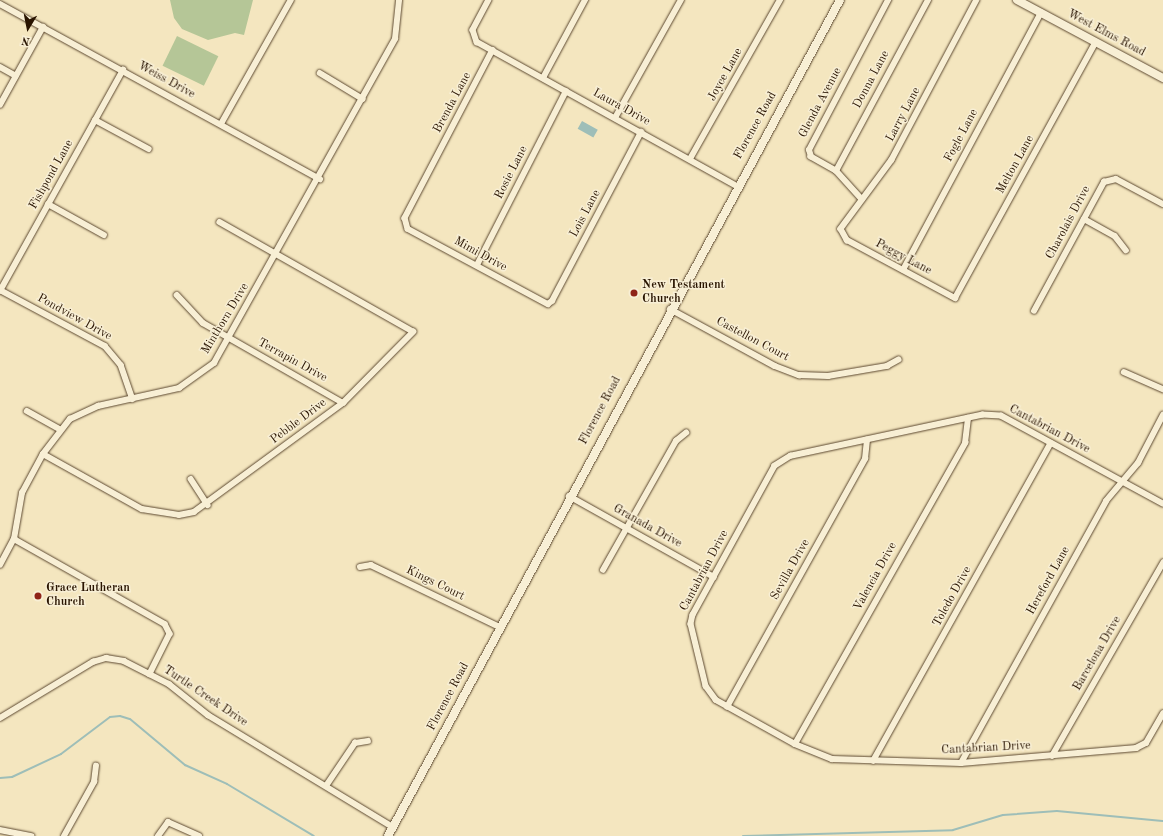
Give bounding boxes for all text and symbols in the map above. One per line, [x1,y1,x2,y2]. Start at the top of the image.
street label: West Elms Road [1065,7,1147,61]
north arrow [8,8,48,48]
text: N [21,34,31,46]
street label: Joyce Lane [706,46,746,104]
street label: Donna Lane [851,49,893,111]
street label: Weiss Drive [135,59,197,103]
street label: Glenda Avenue [796,65,846,141]
street label: Brenda Lane [431,70,475,136]
street label: Larry Lane [884,85,924,145]
street label: Laura Drive [590,86,652,130]
street label: Florence Road [732,90,780,162]
street label: Fogle Lane [942,107,982,165]
street label: Melton Lane [994,133,1038,197]
street label: Fishpond Lane [27,138,77,212]
street label: Rosie Lane [492,144,532,202]
street label: Charolais Drive [1044,184,1094,262]
street label: Lois Lane [567,188,605,240]
street label: Mimi Drive [451,235,509,275]
street label: Peggy Lane [872,237,934,279]
place label: New Testament Church [642,279,725,307]
street label: Minthorn Drive [199,281,253,357]
marker: New Testament Church [629,288,639,298]
street label: Pondview Drive [34,292,114,344]
street label: Castellon Court [713,315,791,365]
street label: Terrapin Drive [255,336,329,386]
street label: Florence Road [577,374,625,448]
street label: Pebble Drive [268,396,330,448]
street label: Cantabrian Drive [1006,403,1092,457]
street label: Granada Drive [610,502,684,552]
street label: Cantabrian Drive [678,528,732,614]
street label: Sevilla Drive [768,537,814,603]
street label: Valencia Drive [851,540,901,614]
street label: Hereford Lane [1024,544,1074,618]
street label: Kings Court [403,564,467,604]
street label: Toledo Drive [930,564,976,630]
place label: Grace Lutheran Church [46,582,130,610]
marker: Grace Lutheran Church [33,591,43,601]
street label: Barcelona Drive [1071,614,1125,694]
street label: Florence Road [425,660,473,734]
street label: Turtle Creek Drive [160,663,250,731]
street label: Cantabrian Drive [941,739,1031,759]

